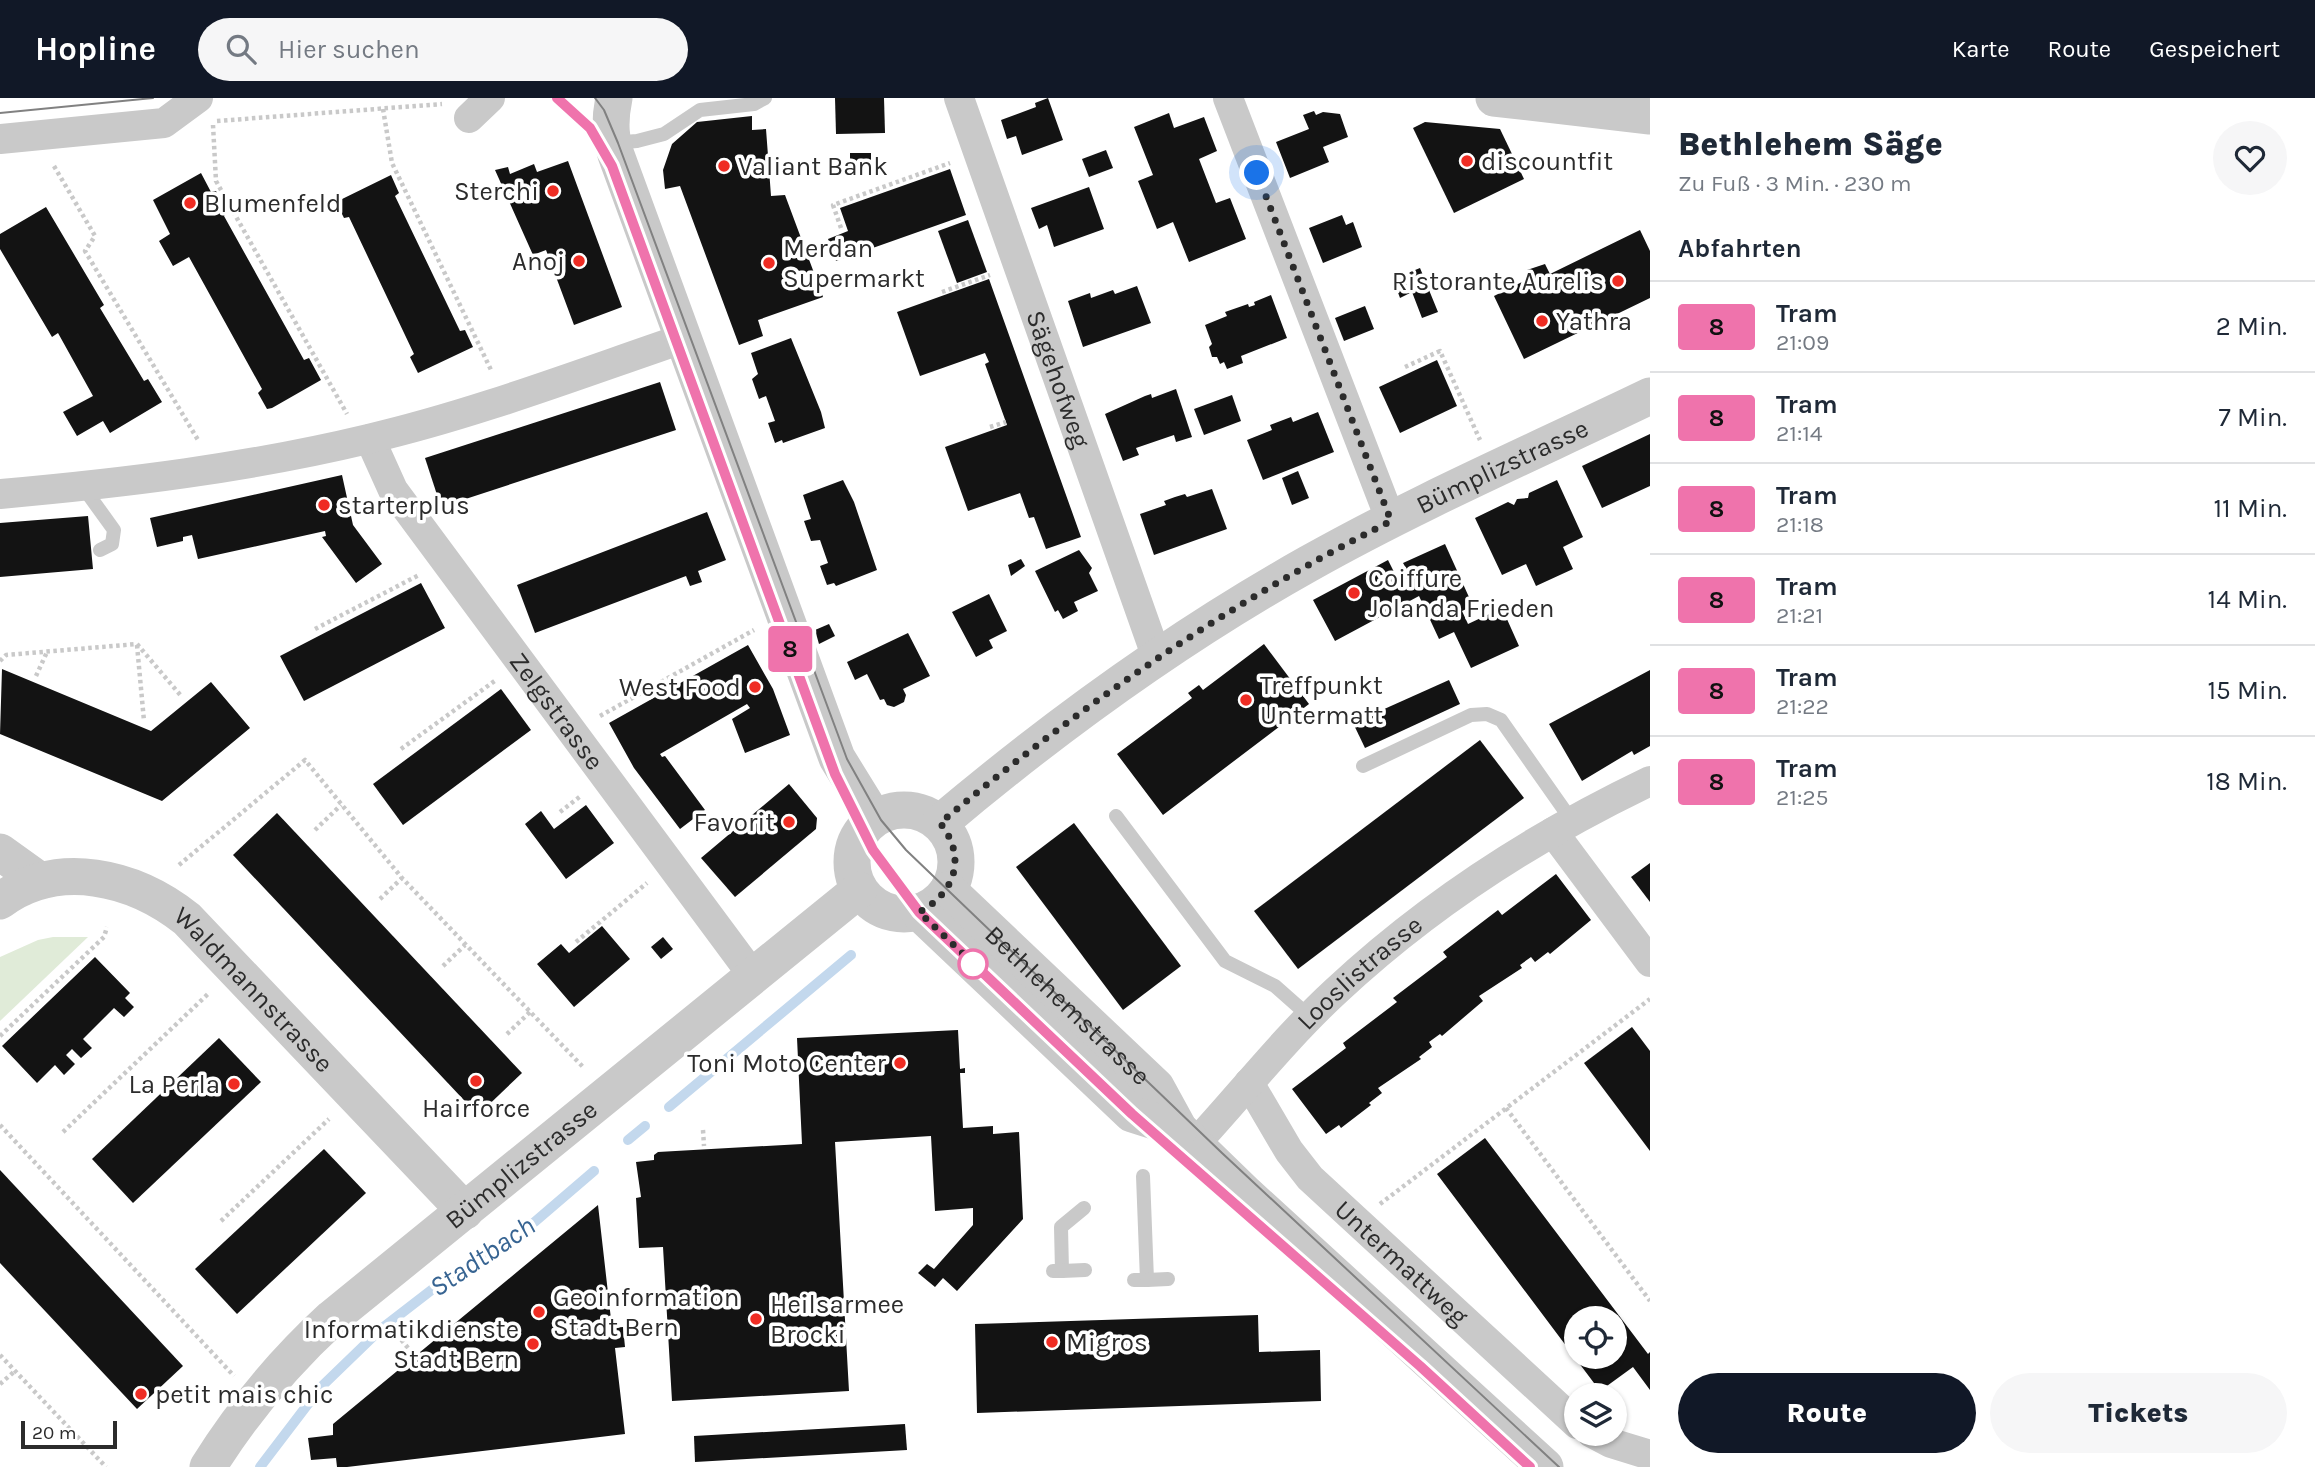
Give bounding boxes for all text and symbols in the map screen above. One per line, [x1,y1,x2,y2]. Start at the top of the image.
search box [198,18,688,81]
text: Hopline [35,30,156,68]
icon: search [222,30,260,68]
text: Hier suchen [278,34,420,65]
text: Karte [1952,35,2010,63]
text: Route [2048,35,2111,63]
text: Gespeichert [2149,35,2280,63]
button: heart [2213,121,2287,195]
text: Bethlehem Säge [1678,125,1943,163]
place label: discountfit [1481,146,1613,177]
place label: Valiant Bank [738,151,888,182]
marker: discountfit [1459,153,1475,169]
your location [1239,155,1274,190]
marker: Valiant Bank [716,158,732,174]
text: Zu Fuß · 3 Min. · 230 m [1678,170,1912,197]
place label: Sterchi [454,176,539,207]
marker: Sterchi [545,183,561,199]
place label: Blumenfeld [204,188,342,219]
marker: Blumenfeld [182,195,198,211]
place label: Merdan Supermarkt [783,233,925,294]
text: Abfahrten [1678,233,1802,264]
place label: Anoj [512,246,565,277]
marker: Anoj [571,253,587,269]
marker: Merdan Supermarkt [761,255,777,271]
place label: Ristorante Aurelis [1392,266,1604,297]
marker: Ristorante Aurelis [1610,273,1626,289]
text: Tram [1776,298,1838,329]
street label: Sägehofweg [1020,306,1097,452]
place label: Yathra [1556,306,1632,337]
text: 2 Min. [2216,311,2287,342]
marker: Yathra [1534,313,1550,329]
text: 8 [1709,313,1724,341]
text: 21:09 [1776,329,1829,356]
text: Tram [1776,389,1838,420]
text: 7 Min. [2219,402,2287,433]
text: 8 [1709,404,1724,432]
street label: Bümplizstrasse [1411,412,1593,520]
text: 21:14 [1776,420,1823,447]
text: Tram [1776,480,1838,511]
place label: starterplus [338,490,470,521]
text: 11 Min. [2214,493,2287,524]
text: 8 [1709,495,1724,523]
marker: starterplus [316,497,332,513]
text: 21:18 [1776,511,1824,538]
place label: Coiffure Jolanda Frieden [1368,563,1554,624]
text: Tram [1776,571,1838,602]
text: 14 Min. [2208,584,2287,615]
marker: Coiffure Jolanda Frieden [1346,585,1362,601]
text: 8 [1709,586,1724,614]
text: 21:21 [1776,602,1823,629]
line badge: 8 [767,626,813,672]
text: 8 [782,635,798,663]
street label: Zelgstrasse [503,646,611,776]
text: Tram [1776,662,1838,693]
place label: Treffpunkt Untermatt [1260,670,1384,731]
place label: West Food [619,672,741,703]
text: 15 Min. [2207,675,2287,706]
text: 8 [1709,677,1724,705]
marker: West Food [747,679,763,695]
marker: Treffpunkt Untermatt [1238,692,1254,708]
text: 21:22 [1776,693,1829,720]
text: Tram [1776,753,1838,784]
text: 18 Min. [2206,766,2287,797]
text: 8 [1709,768,1724,796]
text: 21:25 [1776,784,1829,811]
place label: Favorit [693,807,775,838]
marker: Favorit [781,814,797,830]
street label: Waldmannstrasse [168,900,340,1079]
street label: Looslistrasse [1290,909,1428,1036]
street label: Bethlehemstrasse [979,919,1157,1091]
unlabelled marker [958,949,988,979]
place label: Toni Moto Center [687,1048,887,1079]
marker: Toni Moto Center [892,1055,908,1071]
place label: La Perla [129,1069,220,1100]
marker: Hairforce [468,1073,484,1089]
marker: La Perla [226,1076,242,1092]
place label: Hairforce [422,1093,530,1124]
street label: Bümplizstrasse [439,1094,603,1235]
street label: Untermattweg [1329,1194,1475,1332]
water label: Stadtbach [423,1209,541,1303]
place label: Geoinformation Stadt Bern [553,1282,739,1343]
place label: Heilsarmee Brocki [770,1289,904,1350]
marker: Geoinformation Stadt Bern [531,1304,547,1320]
map controls [1564,1306,1627,1446]
button: locate [1564,1306,1627,1369]
marker: Heilsarmee Brocki [748,1311,764,1327]
place label: Informatikdienste Stadt Bern [304,1314,519,1375]
place label: Migros [1066,1327,1148,1358]
marker: Migros [1044,1334,1060,1350]
marker: Informatikdienste Stadt Bern [525,1336,541,1352]
button: Route [1678,1373,1976,1453]
button: Tickets [1990,1373,2287,1453]
place label: petit mais chic [155,1379,334,1410]
button: layers [1564,1383,1627,1446]
marker: petit mais chic [133,1386,149,1402]
scale bar [21,1418,117,1450]
text: 20 m [32,1422,77,1444]

